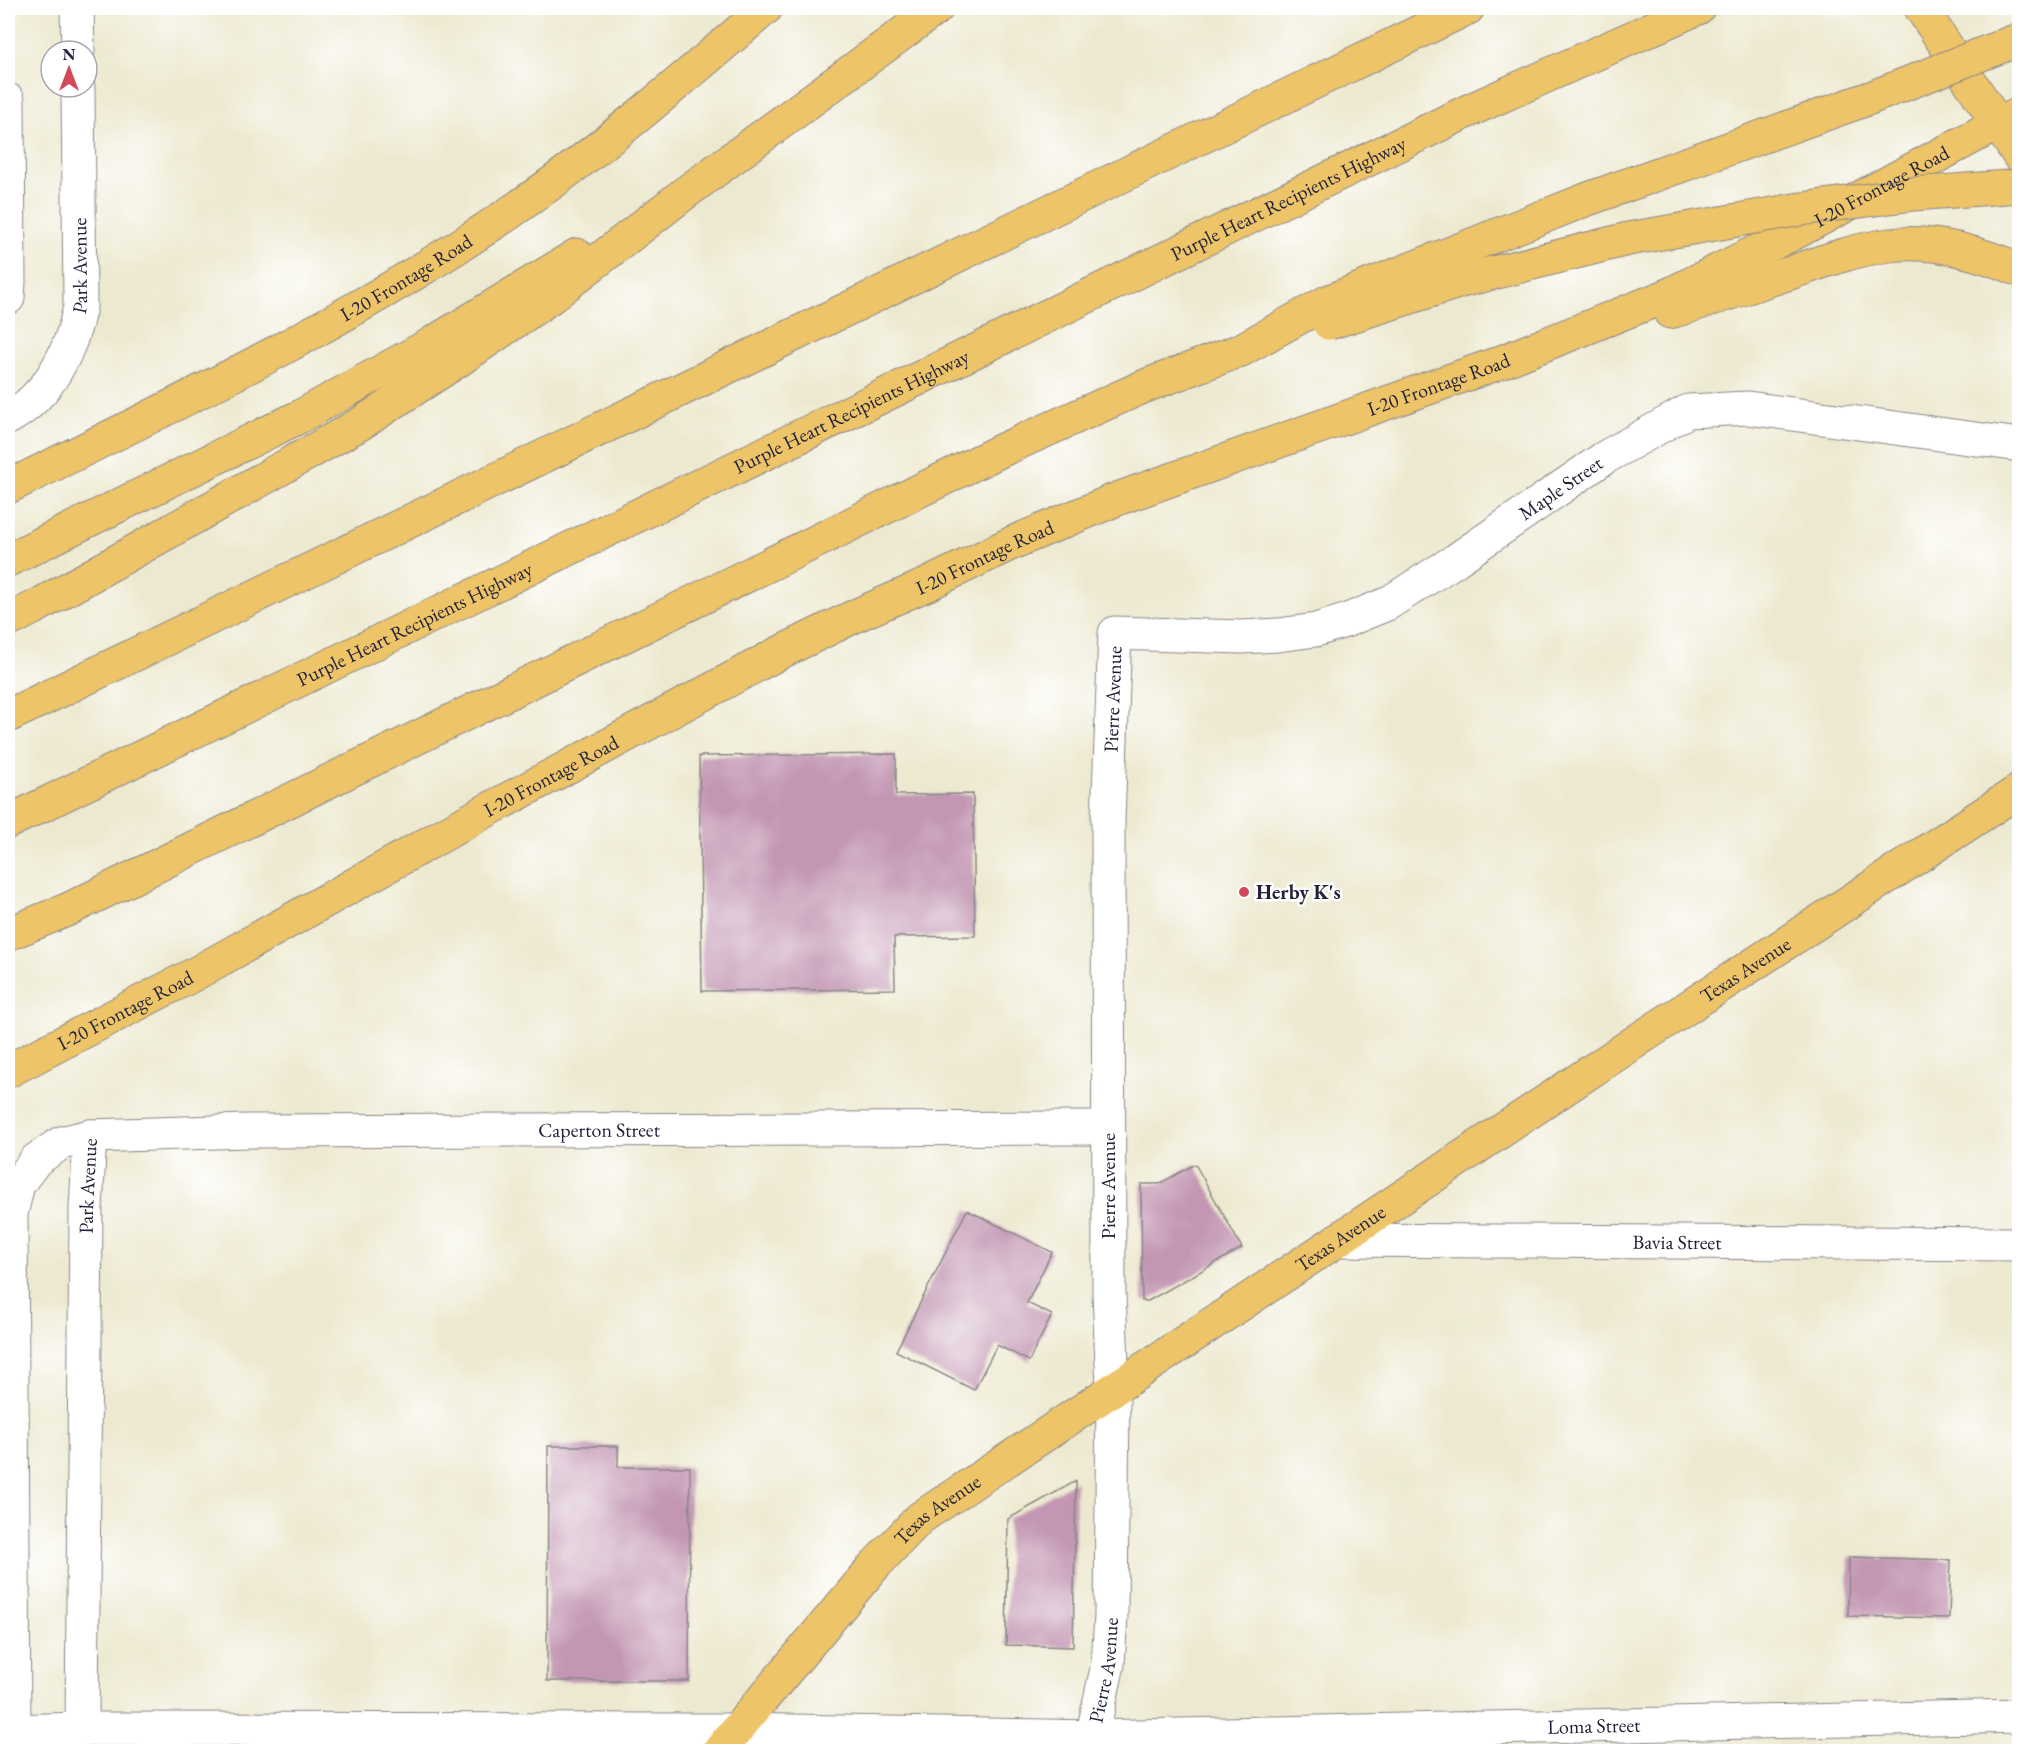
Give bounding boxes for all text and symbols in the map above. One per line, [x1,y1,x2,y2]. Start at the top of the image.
north arrow [39,39,99,99]
text: N [63,44,76,65]
street label: Purple Heart Recipients Highway [1166,130,1411,267]
street label: I-20 Frontage Road [1809,139,1954,233]
street label: Park Avenue [66,217,94,316]
street label: I-20 Frontage Road [336,228,478,327]
street label: Purple Heart Recipients Highway [729,343,974,480]
street label: I-20 Frontage Road [1364,346,1514,422]
street label: Maple Street [1514,449,1608,526]
street label: I-20 Frontage Road [912,514,1058,601]
street label: Purple Heart Recipients Highway [292,556,537,692]
street label: Pierre Avenue [1098,645,1128,753]
street label: I-20 Frontage Road [479,729,624,823]
place label: Herby K's [1256,879,1341,905]
marker: Herby K's [1237,885,1251,899]
street label: Texas Avenue [1695,931,1796,1009]
street label: I-20 Frontage Road [53,964,198,1056]
street label: Caperton Street [538,1117,661,1143]
street label: Pierre Avenue [1095,1133,1121,1239]
street label: Park Avenue [73,1137,103,1234]
street label: Texas Avenue [1290,1199,1390,1278]
street label: Bavia Street [1632,1229,1722,1255]
street label: Texas Avenue [888,1468,986,1551]
street label: Pierre Avenue [1082,1617,1124,1725]
street label: Loma Street [1547,1712,1641,1740]

